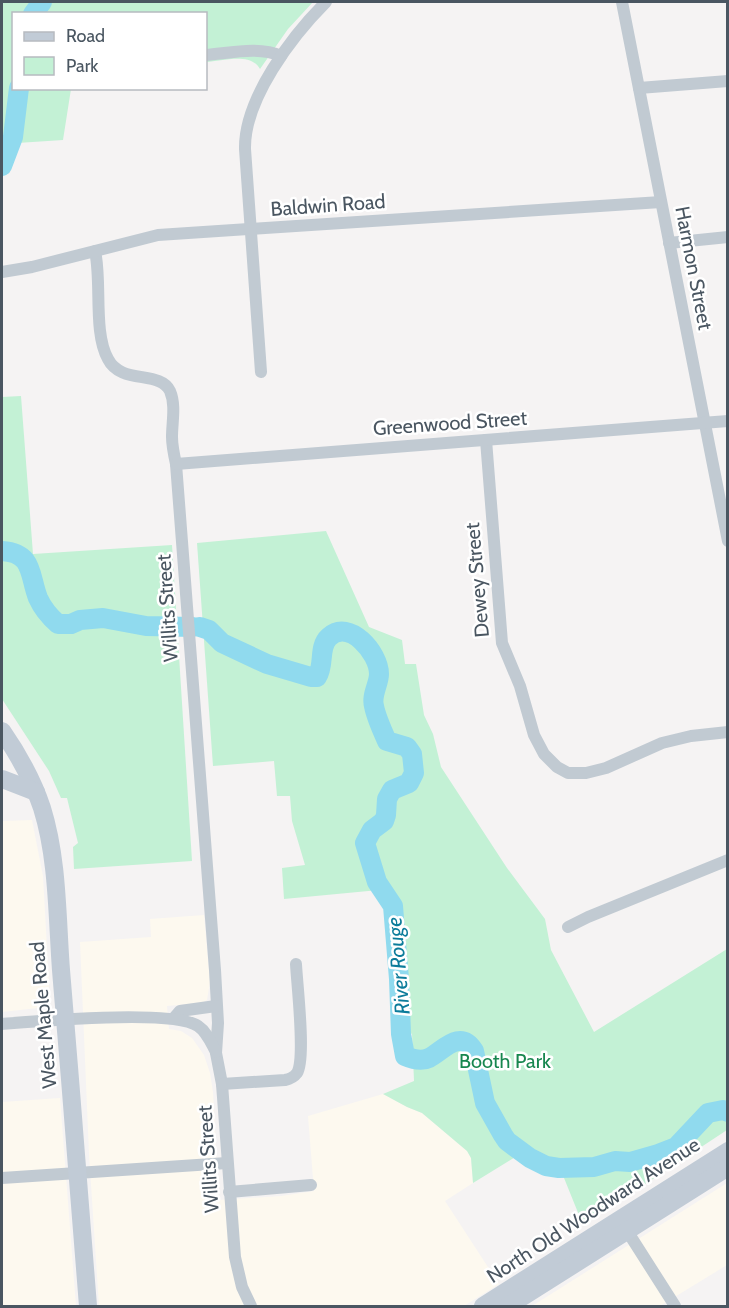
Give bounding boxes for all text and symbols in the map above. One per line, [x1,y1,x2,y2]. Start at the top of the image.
legend [12,12,207,90]
text: Road [66,25,105,47]
text: Park [66,55,99,77]
street label: Baldwin Road [270,189,386,221]
street label: Harmon Street [670,204,718,332]
street label: Greenwood Street [372,406,528,440]
street label: Dewey Street [460,521,494,638]
street label: Willits Street [151,553,183,663]
water label: River Rouge [381,916,415,1016]
street label: West Maple Road [25,940,61,1090]
park label: Booth Park [459,1049,551,1073]
street label: Willits Street [192,1104,224,1214]
street label: North Old Woodward Avenue [482,1132,704,1288]

